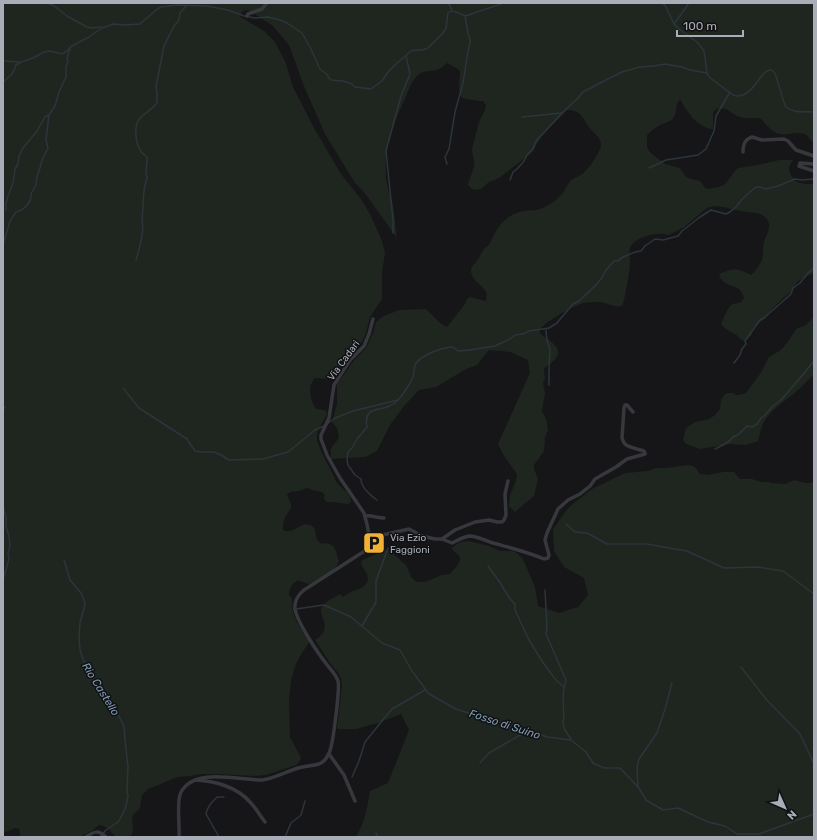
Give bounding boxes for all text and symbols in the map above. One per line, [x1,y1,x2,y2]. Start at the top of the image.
scale bar [677,12,743,38]
text: 100 m [683,19,717,33]
street label: Via Cadari [325,338,362,383]
parking icon: Via Ezio Faggioni [361,530,387,556]
place label: Via Ezio Faggioni [390,532,430,556]
water label: Rio Castello [79,660,122,718]
water label: Fosso di Suino [468,707,542,742]
north arrow [765,788,805,828]
text: N [784,807,799,822]

